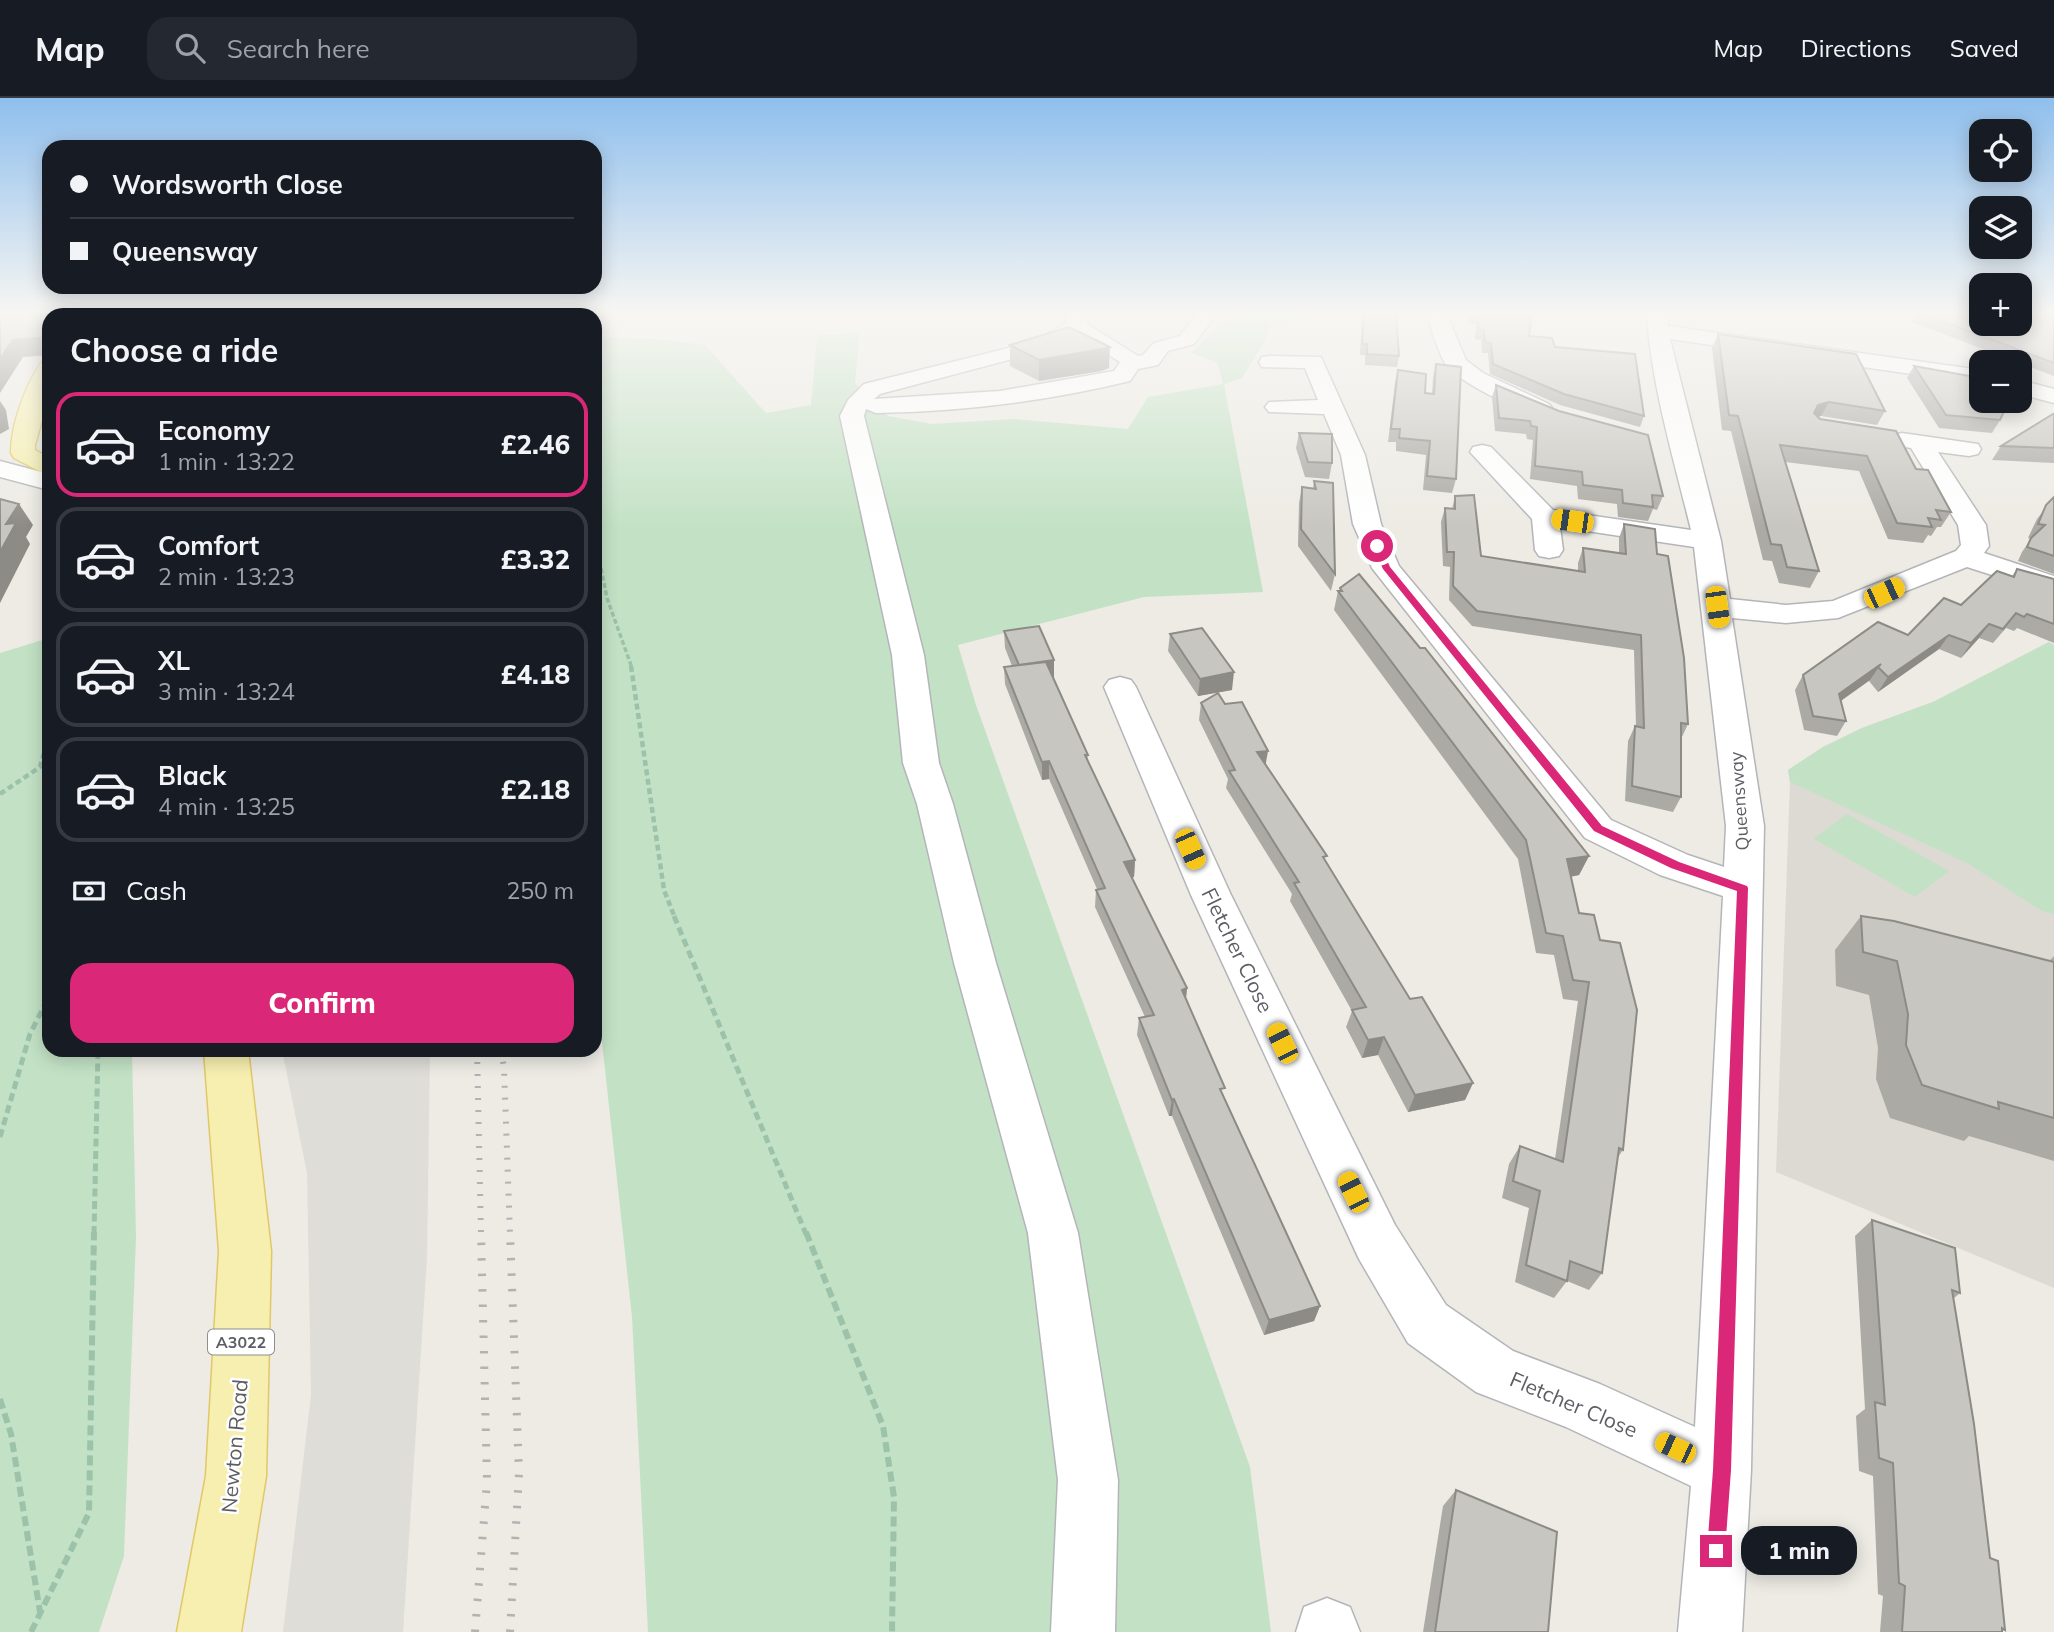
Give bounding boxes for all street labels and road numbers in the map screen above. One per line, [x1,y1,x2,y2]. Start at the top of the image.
street label: Queensway [1724,750,1754,851]
street label: Fletcher Close [1197,883,1279,1017]
road number: A3022 [208,1330,274,1354]
street label: Fletcher Close [1506,1365,1642,1443]
street label: Newton Road [215,1378,253,1514]

